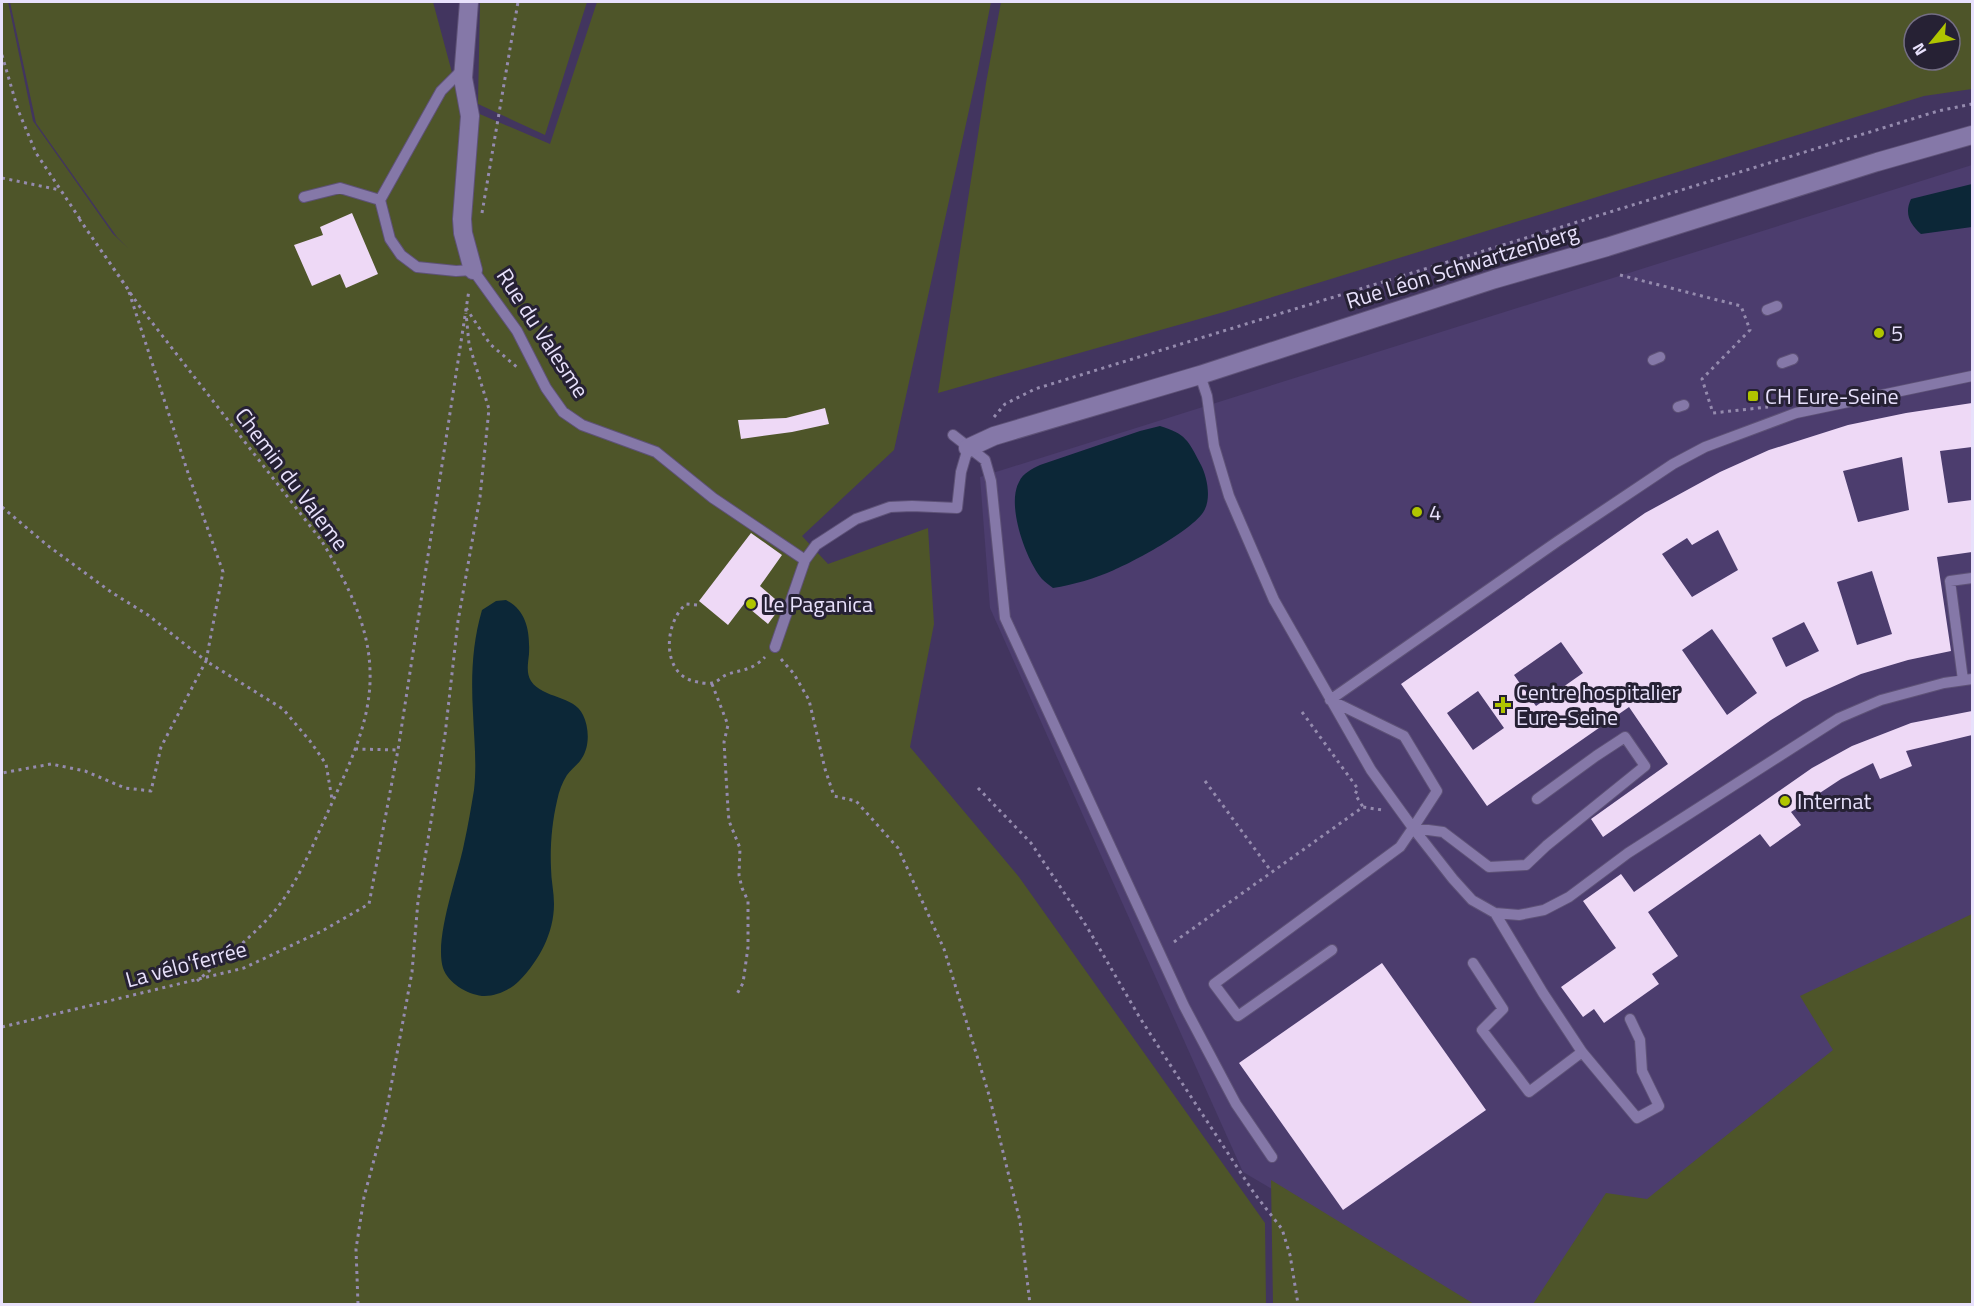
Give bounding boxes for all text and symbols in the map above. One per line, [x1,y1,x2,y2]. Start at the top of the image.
north arrow [1902,12,1962,72]
text: N [1906,39,1932,60]
street label: Rue Léon Schwartzenberg [1342,214,1582,318]
street label: Rue du Valesme [488,261,598,405]
place label: 5 [1891,316,1903,350]
marker: 5 [1872,326,1886,340]
place label: CH Eure-Seine [1765,379,1899,413]
marker: CH Eure-Seine [1746,389,1760,403]
street label: Chemin du Valeme [227,400,357,558]
place label: 4 [1429,495,1441,529]
marker: 4 [1410,505,1424,519]
place label: Le Paganica [763,587,873,621]
marker: Le Paganica [744,597,758,611]
place label: Centre hospitalier Eure-Seine [1516,675,1679,734]
marker: Centre hospitalier Eure-Seine [1494,696,1512,714]
place label: Internat [1797,784,1871,818]
marker: Internat [1778,794,1792,808]
street label: La vélo'ferrée [122,931,250,997]

